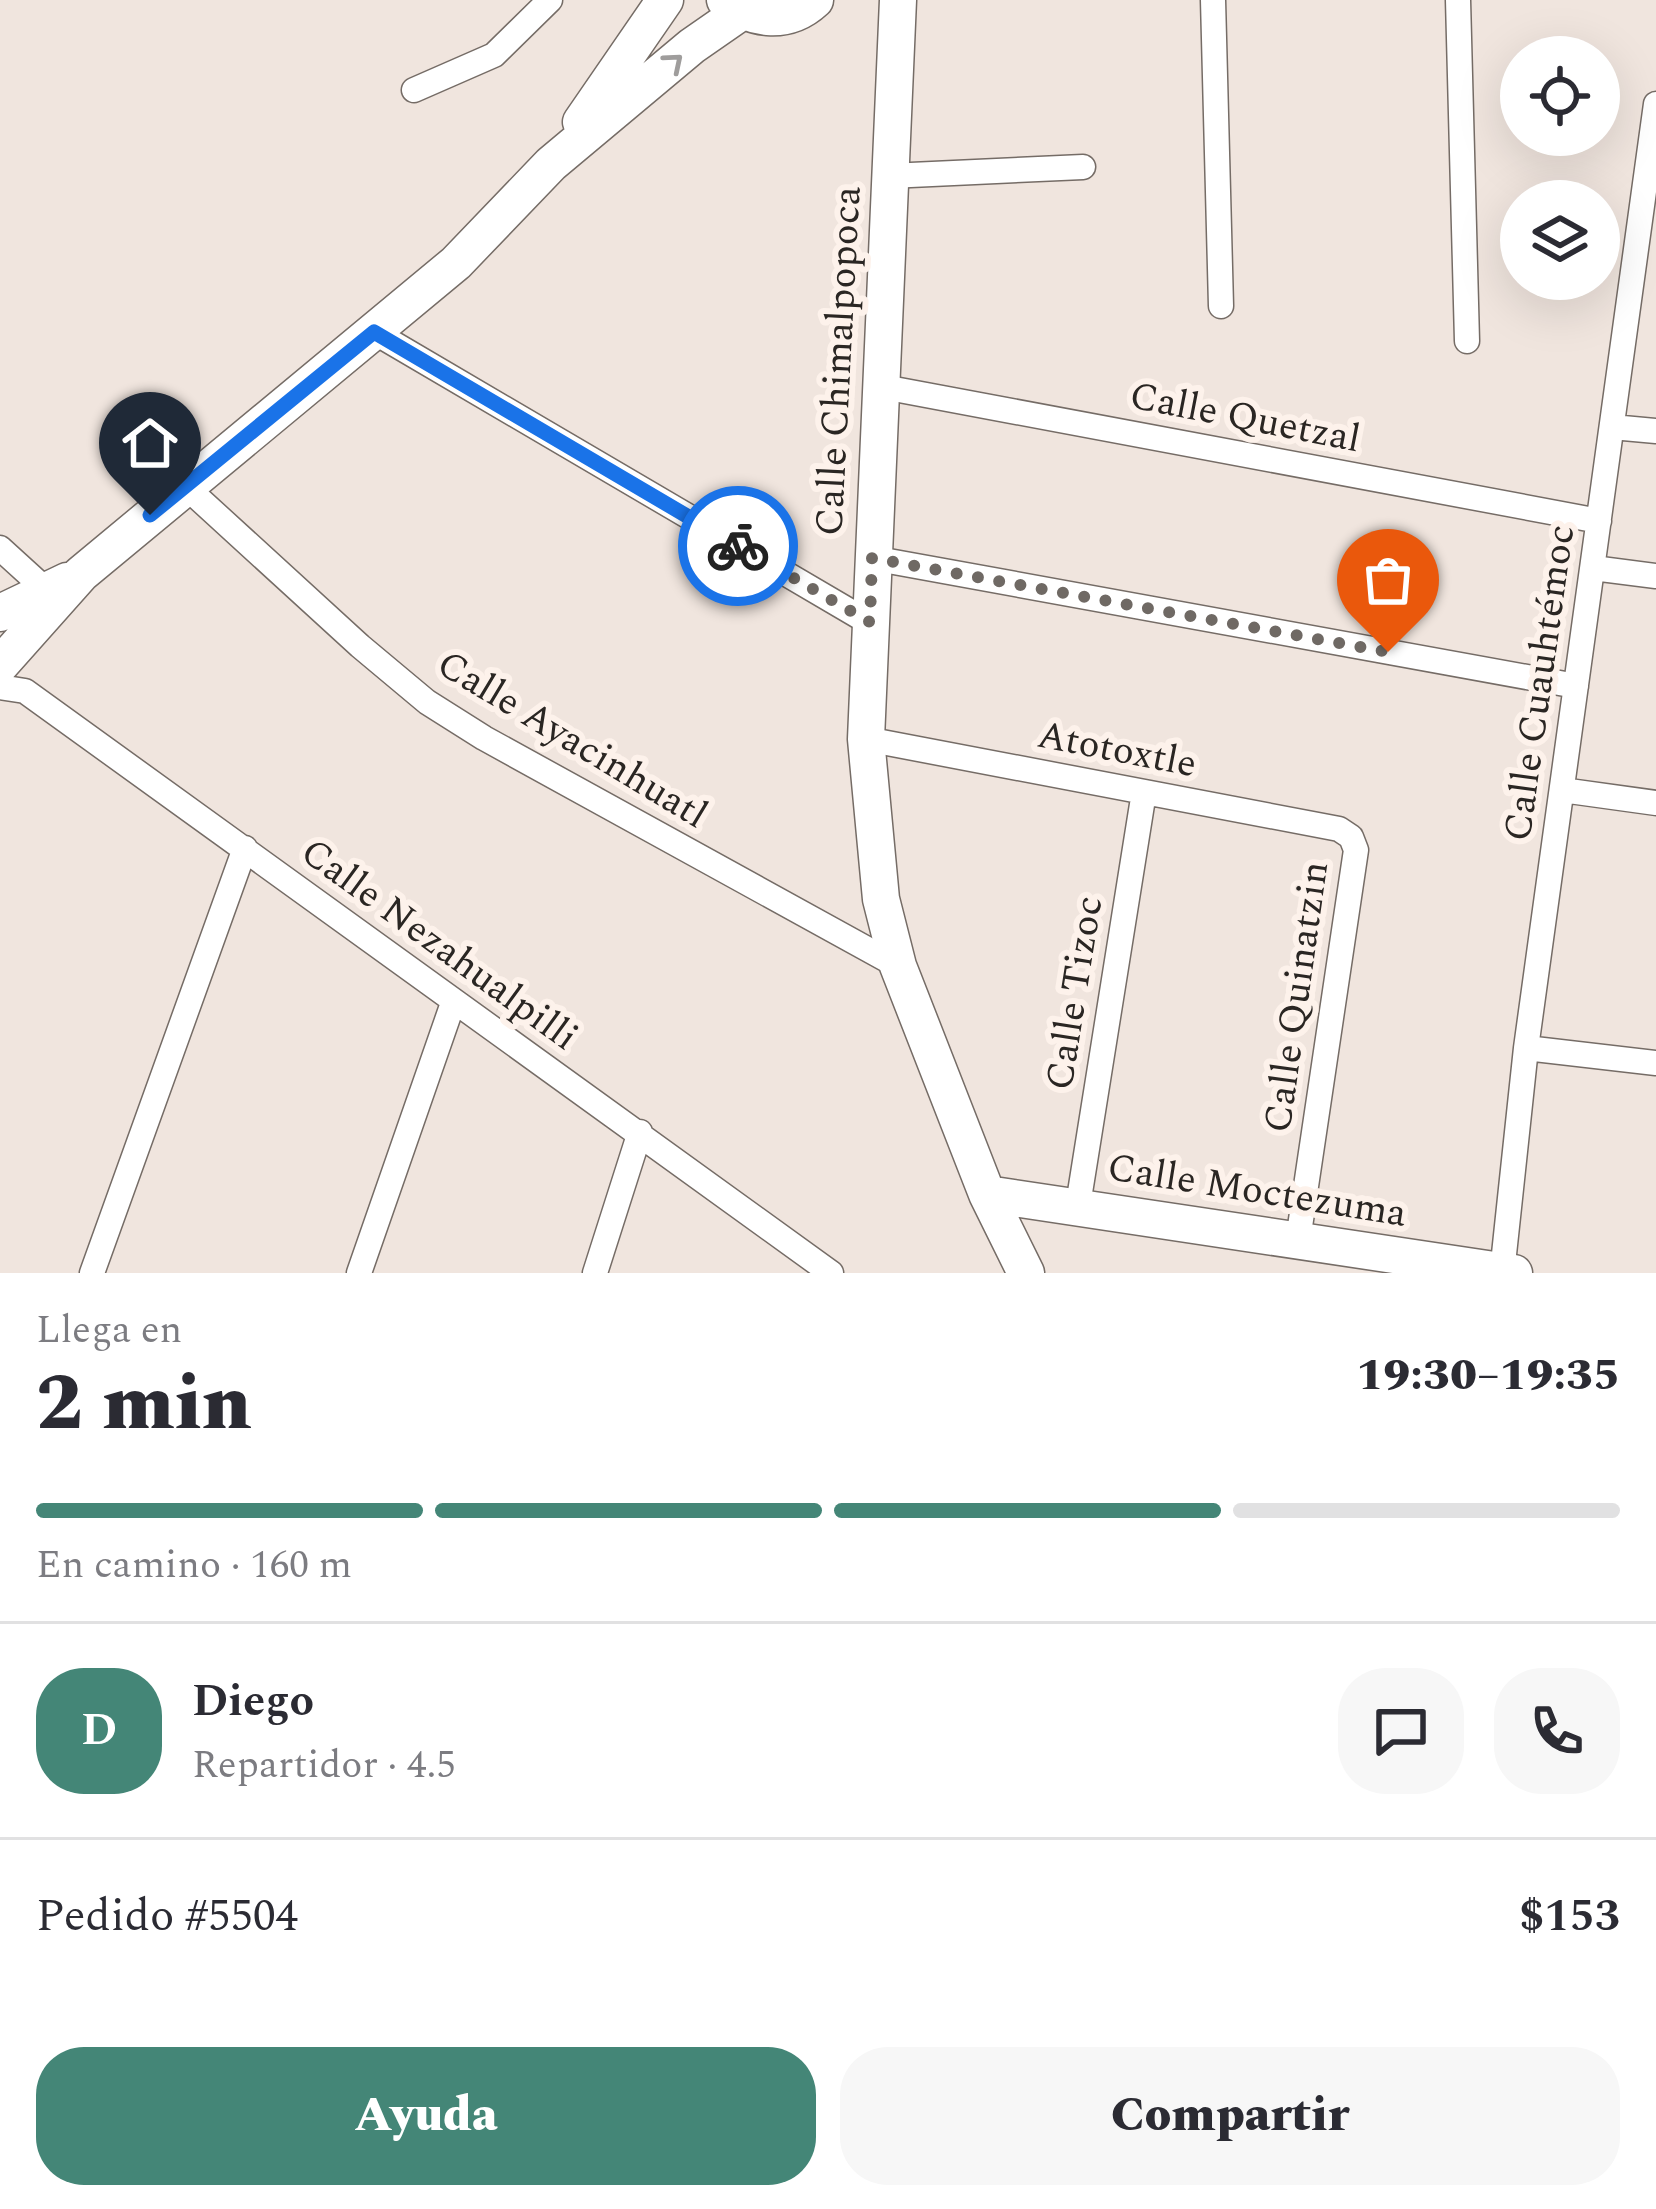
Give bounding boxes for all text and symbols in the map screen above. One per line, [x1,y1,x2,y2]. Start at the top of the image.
map controls [1500,36,1620,300]
button: locate [1500,36,1620,156]
one-way arrow [660,55,681,76]
button: layers [1500,180,1620,300]
street label: Calle Chimalpopoca [800,185,878,537]
street label: Calle Quetzal [1125,367,1365,469]
pin [99,392,201,515]
icon: home [117,410,183,476]
courier [678,486,798,606]
icon: bike [705,513,771,579]
street label: Calle Cuauhtémoc [1489,521,1591,845]
pin [1337,529,1439,652]
icon: bag [1355,547,1421,613]
street label: Calle Ayacinhuatl [425,636,719,844]
street label: Atotoxtle [1032,706,1202,794]
street label: Calle Nezahualpilli [288,824,590,1066]
street label: Calle Quinatzin [1249,858,1345,1136]
street label: Calle Tizoc [1031,892,1119,1094]
street label: Calle Moctezuma [1103,1138,1411,1244]
text: Llega en [36,1301,182,1360]
text: 19:30–19:35 [1356,1341,1620,1410]
text: 2 min [36,1345,252,1464]
text: En camino · 160 m [36,1536,352,1595]
text: Diego [192,1667,314,1736]
button: chat [1338,1668,1464,1794]
button: phone [1494,1668,1620,1794]
text: D [81,1696,117,1765]
text: Repartidor · 4.5 [192,1736,456,1795]
text: Pedido #5504 [36,1882,298,1951]
text: $153 [1519,1882,1620,1951]
button: Ayuda [36,2047,816,2185]
button: Compartir [840,2047,1620,2185]

